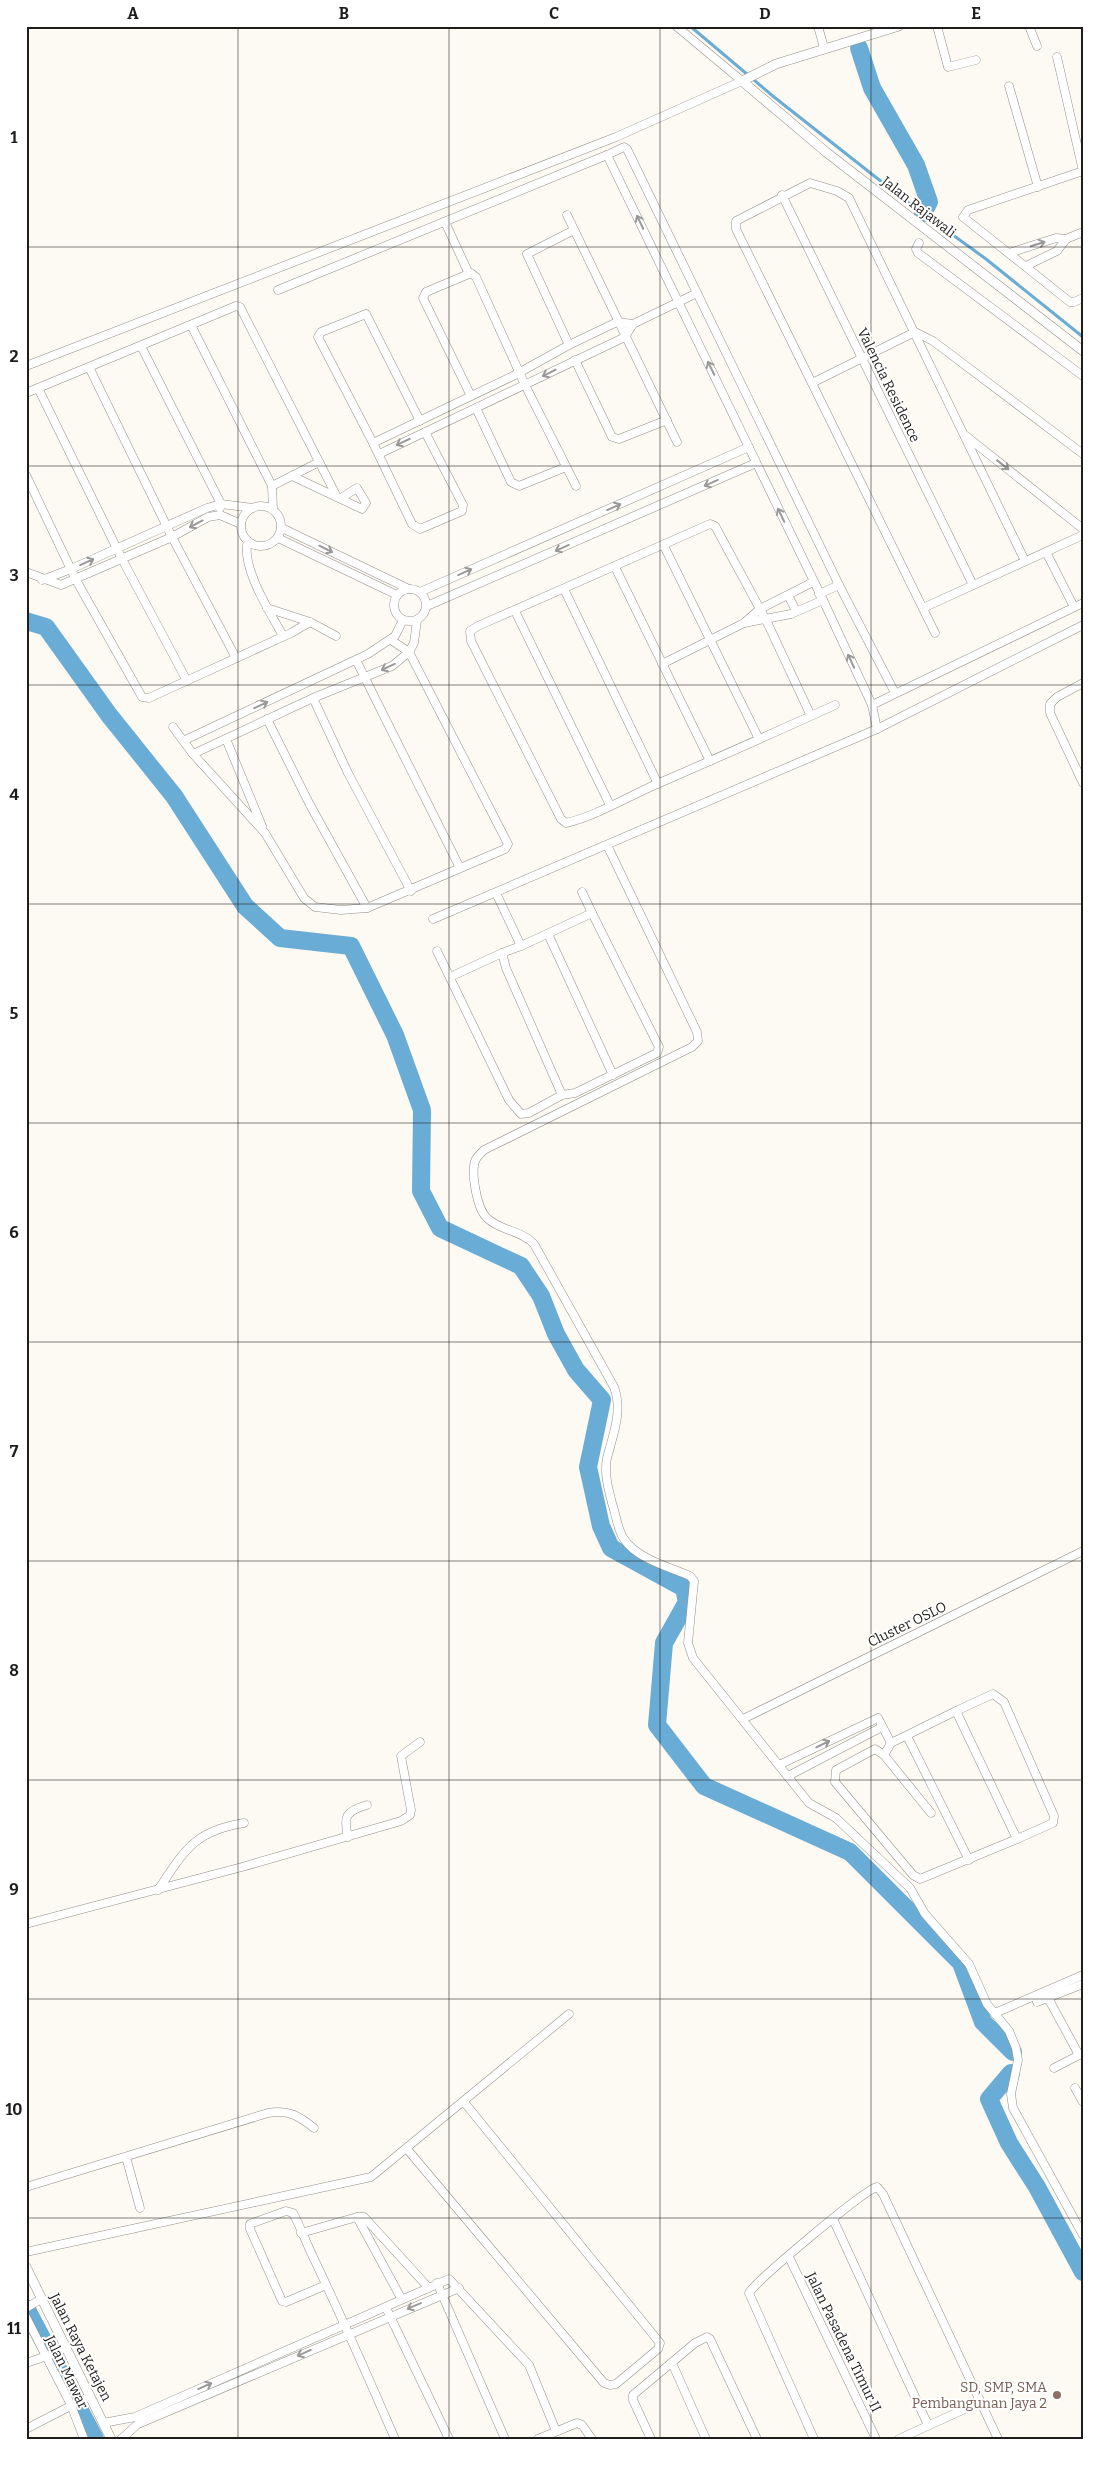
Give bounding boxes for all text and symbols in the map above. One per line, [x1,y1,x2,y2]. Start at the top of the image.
text: A [127,4,139,23]
text: B [339,4,349,23]
text: C [549,4,559,23]
text: D [759,4,771,23]
text: E [971,4,981,23]
text: 1 [11,128,18,147]
street label: Jalan Rajawali [877,172,959,242]
one-way arrow [635,215,644,230]
one-way arrow [1029,238,1045,248]
street label: Valencia Residence [854,325,924,445]
text: 2 [9,347,19,366]
one-way arrow [706,361,715,376]
one-way arrow [542,368,557,378]
one-way arrow [396,438,411,448]
one-way arrow [996,460,1009,471]
one-way arrow [704,478,719,488]
one-way arrow [606,501,621,511]
one-way arrow [775,508,785,523]
one-way arrow [189,519,204,529]
one-way arrow [555,543,570,553]
one-way arrow [318,544,333,554]
one-way arrow [79,557,94,567]
text: 3 [9,566,19,585]
one-way arrow [457,567,472,577]
one-way arrow [846,654,856,669]
one-way arrow [380,662,395,672]
one-way arrow [253,699,268,709]
text: 4 [9,785,19,804]
text: 5 [10,1004,19,1023]
text: 6 [9,1223,19,1242]
text: 7 [10,1442,19,1461]
street label: Cluster OSLO [865,1598,949,1651]
text: 8 [9,1661,19,1680]
one-way arrow [815,1739,830,1748]
text: 9 [9,1880,19,1899]
text: 10 [5,2100,23,2119]
street label: Jalan Pasadena Timur II [802,2269,885,2415]
street label: Jalan Raya Ketajen [46,2290,115,2404]
one-way arrow [407,2301,422,2311]
text: 11 [7,2319,21,2338]
street label: Jalan Mawar [41,2332,92,2412]
one-way arrow [297,2348,312,2358]
place label: SD, SMP, SMA Pembangunan Jaya 2 [912,2379,1047,2412]
one-way arrow [197,2381,212,2391]
marker: SD, SMP, SMA Pembangunan Jaya 2 [1051,2389,1063,2401]

